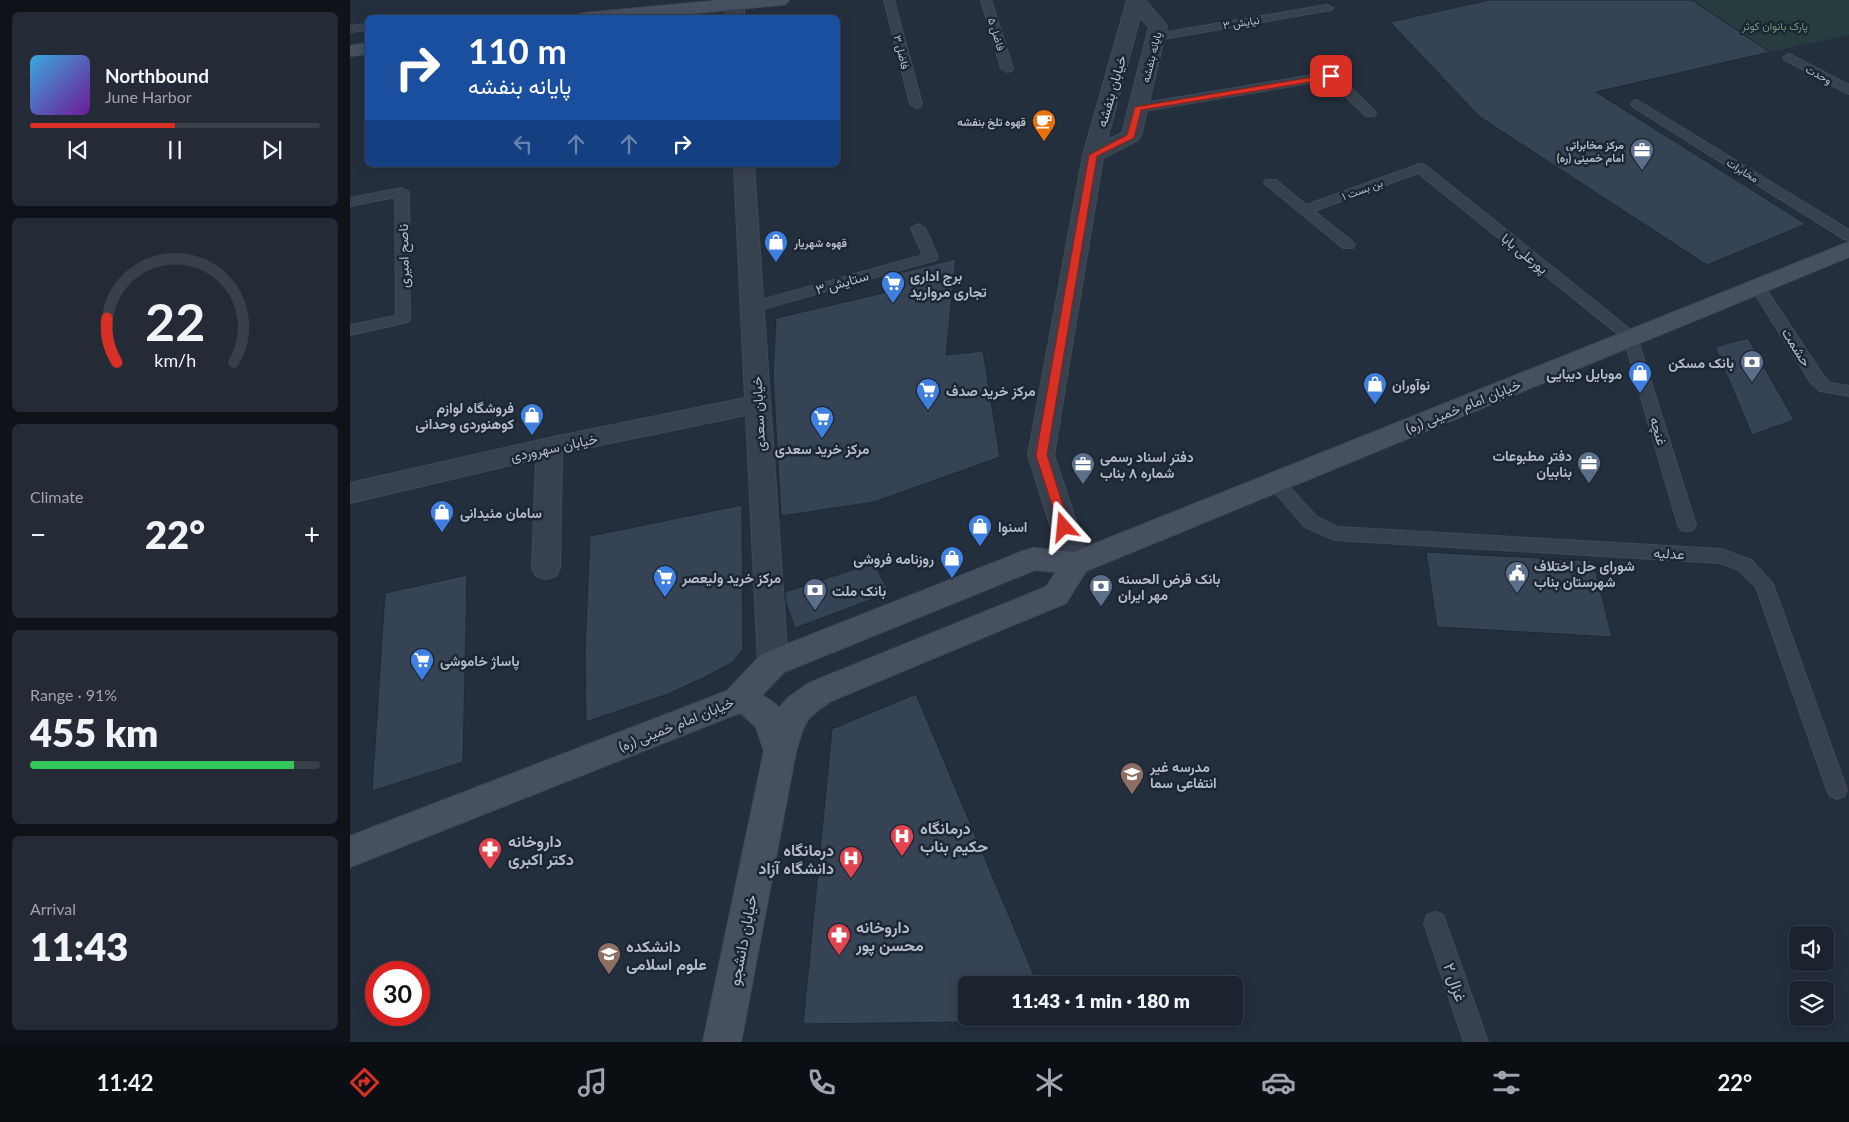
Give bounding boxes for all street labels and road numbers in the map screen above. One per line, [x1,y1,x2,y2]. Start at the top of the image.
street label: نیایش ۳ [1222,13,1260,32]
street label: فاضل ۵ [985,16,1008,52]
street label: پایانه بنفشه [1138,30,1165,84]
street label: فاضل ۳ [891,34,912,71]
street label: خیابان بنفشه [1093,53,1130,129]
street label: وحدت [1803,62,1834,87]
street label: مخابرات [1724,155,1761,186]
street label: بن بست ۱ [1340,176,1385,203]
street label: ناصح امیری [394,224,415,288]
street label: پورعلی بابا [1497,229,1552,278]
street label: ستایش ۳ [813,266,871,299]
street label: حشمت [1779,325,1815,369]
street label: خیابان امام خمینی (ره) [1403,375,1524,438]
street label: خیابان سعدی [748,376,769,452]
street label: غنچه [1645,415,1671,448]
street label: خیابان سهروردی [509,429,599,466]
street label: عدلیه [1653,544,1685,562]
street label: خیابان امام خمینی (ره) [616,693,737,756]
street label: خیابان دانشجو [724,893,762,987]
street label: غزال ۲ [1439,960,1471,1005]

